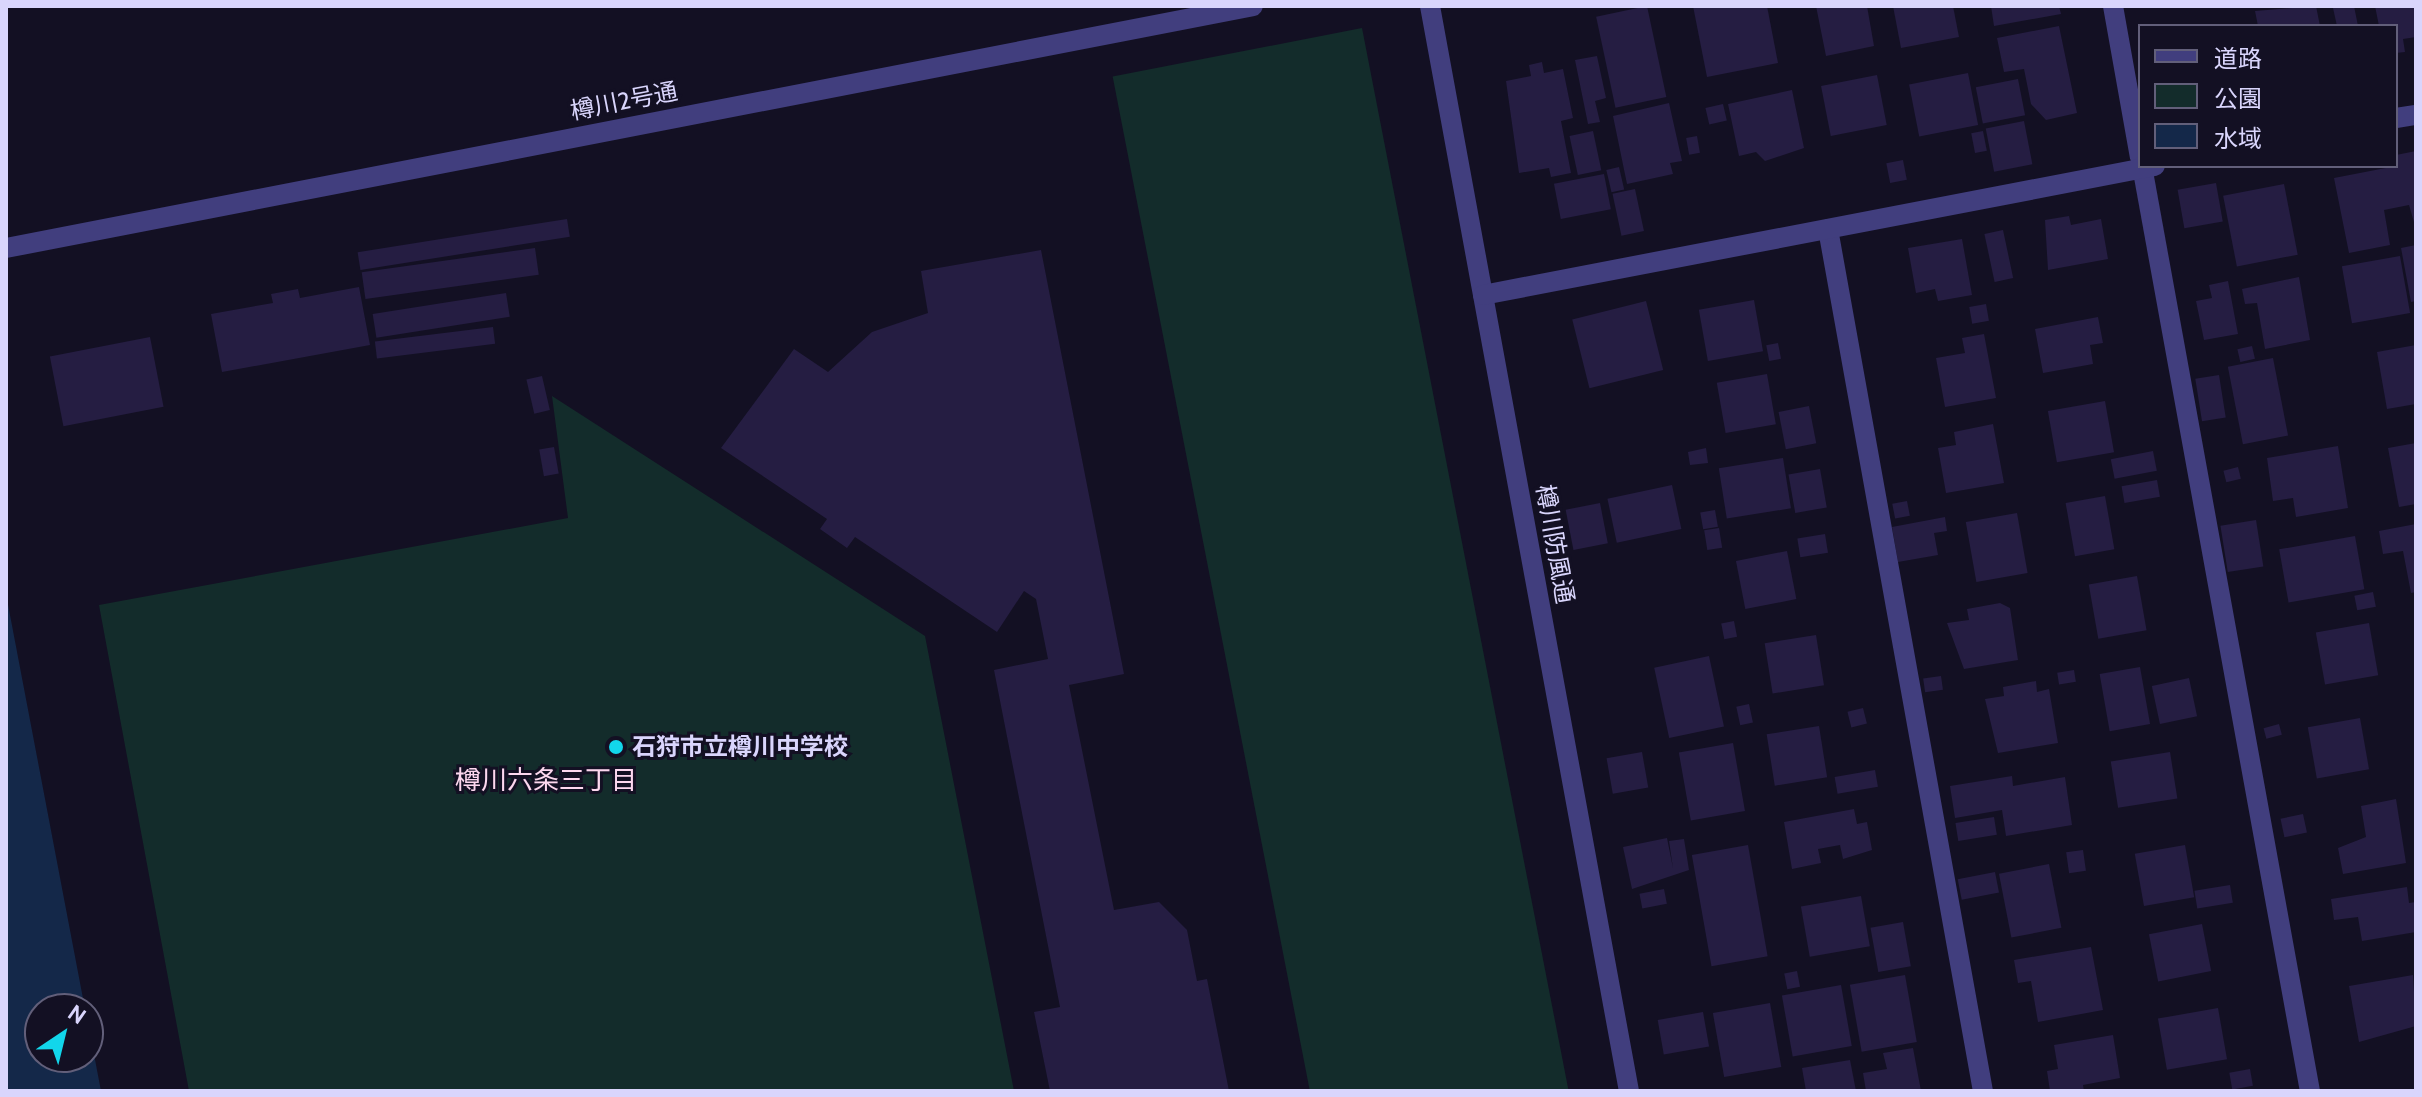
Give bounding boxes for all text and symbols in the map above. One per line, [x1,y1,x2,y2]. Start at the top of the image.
legend [2138,24,2398,168]
text: 道路 [2214,44,2262,73]
street label: 樽川2号通 [568,77,680,125]
text: 公園 [2214,84,2262,113]
text: 水域 [2214,124,2262,153]
street label: 樽川防風通 [1530,482,1580,606]
place label: 石狩市立樽川中学校 [632,733,848,761]
marker: 石狩市立樽川中学校 [607,738,625,756]
district label: 樽川六条三丁目 [455,765,637,797]
north arrow [24,993,104,1073]
text: N [63,999,91,1030]

